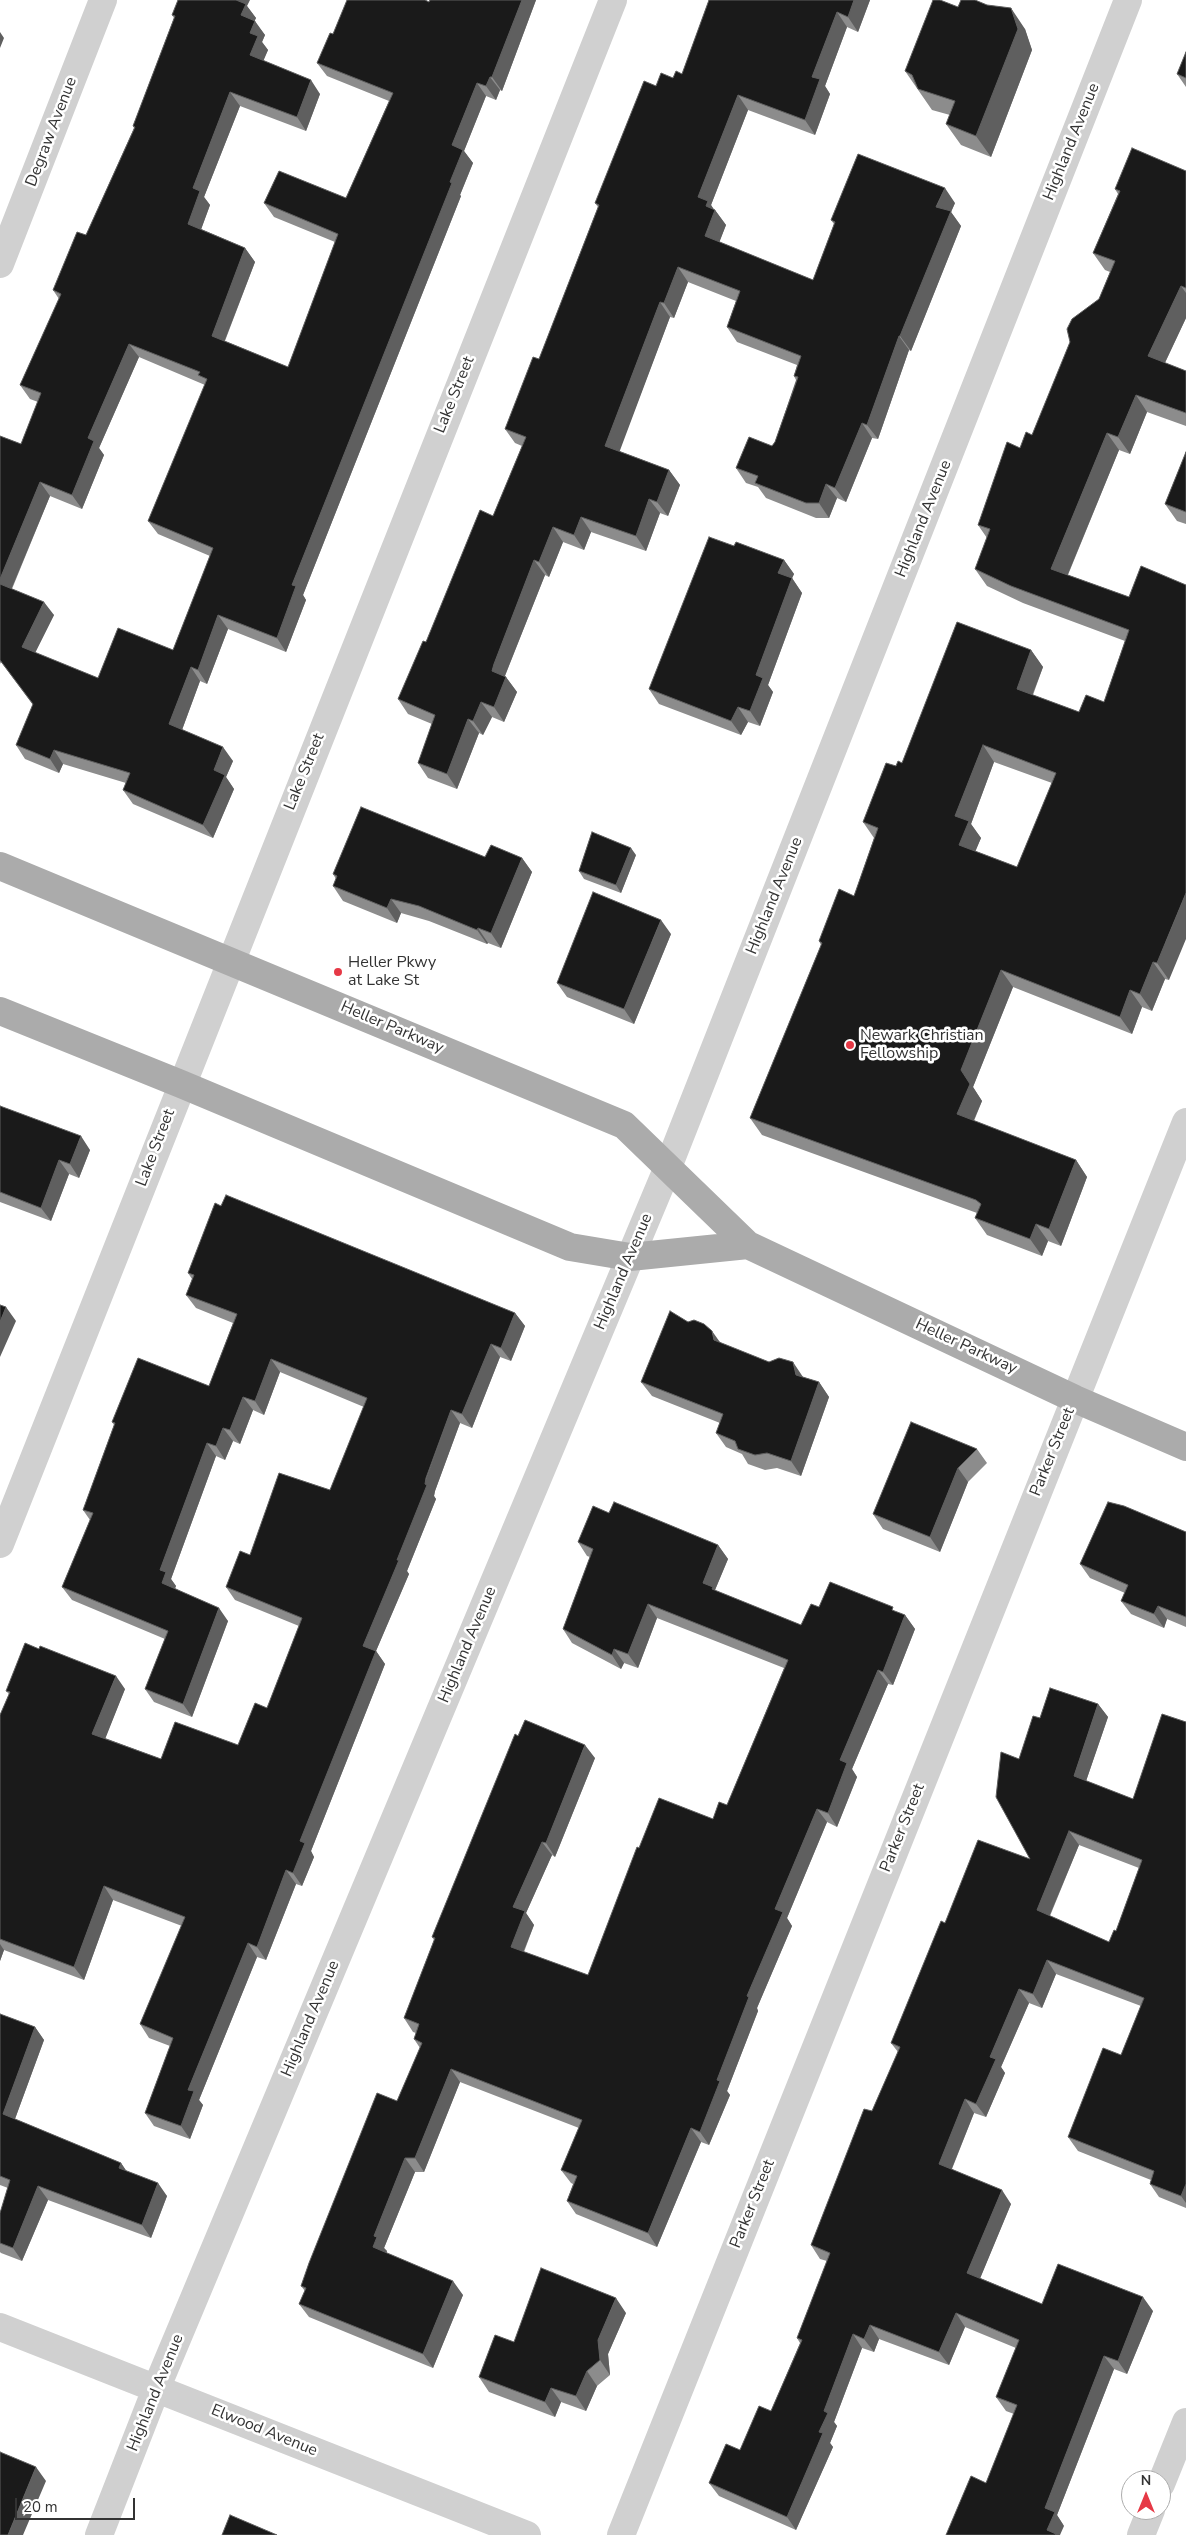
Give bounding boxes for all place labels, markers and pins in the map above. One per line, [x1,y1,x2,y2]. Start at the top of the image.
place label: Heller Pkwy at Lake St [348,953,436,991]
marker: Heller Pkwy at Lake St [332,966,344,978]
place label: Newark Christian Fellowship [860,1026,984,1064]
marker: Newark Christian Fellowship [844,1039,856,1051]

